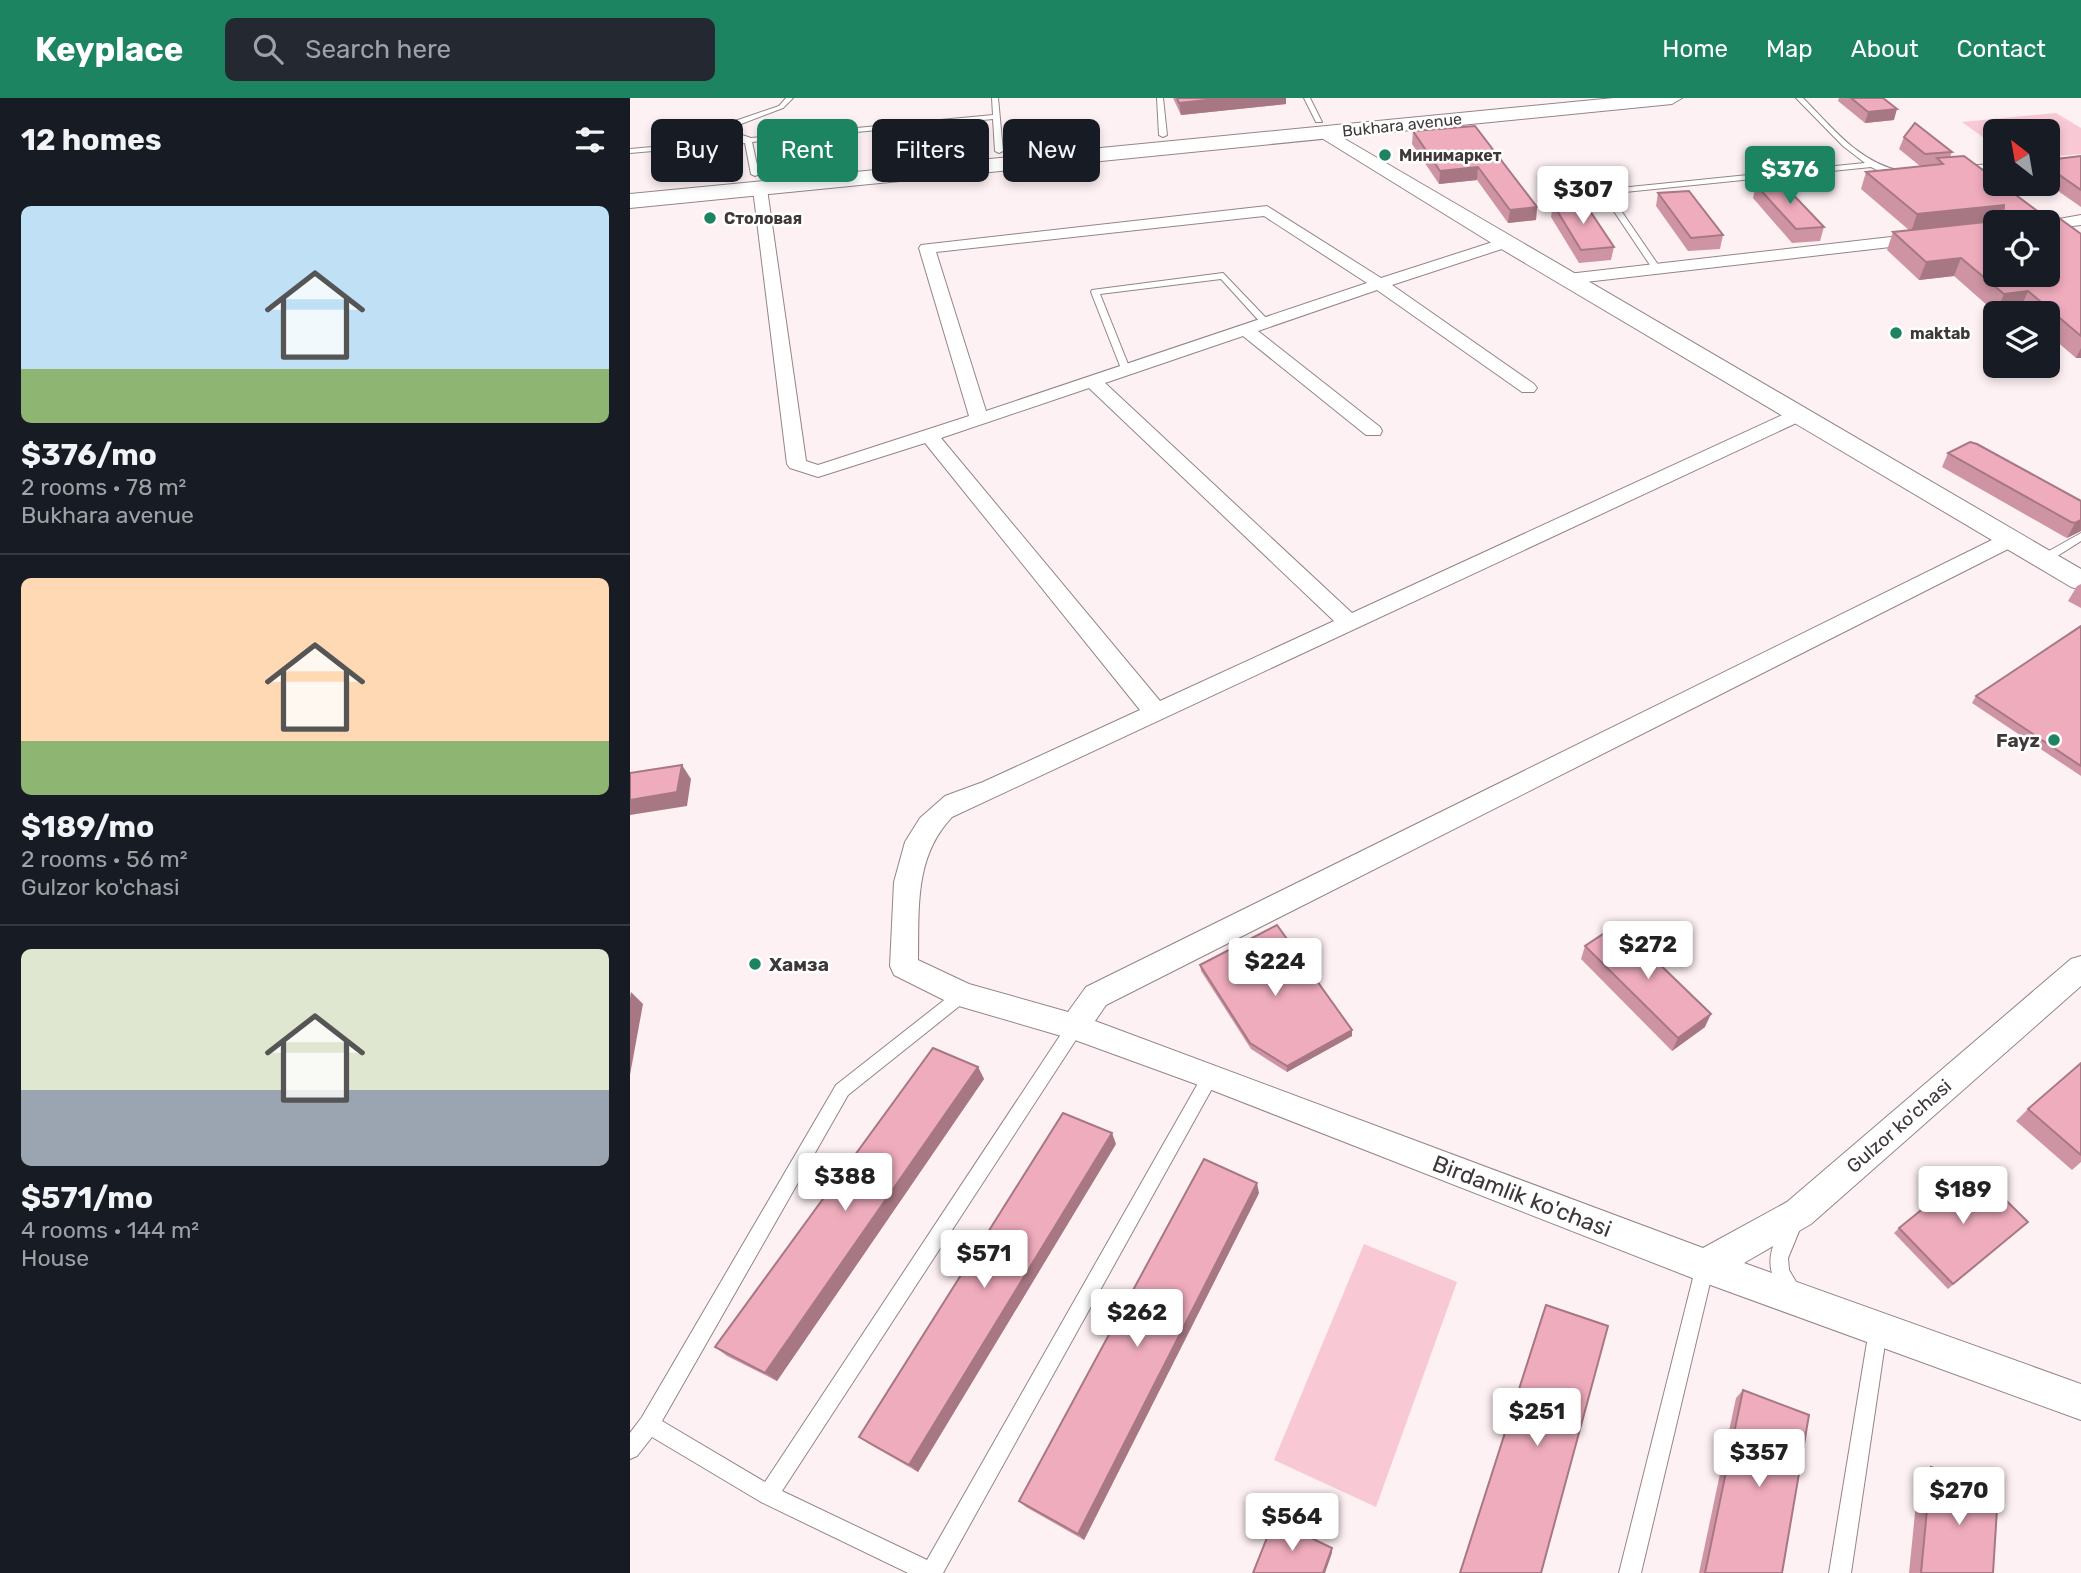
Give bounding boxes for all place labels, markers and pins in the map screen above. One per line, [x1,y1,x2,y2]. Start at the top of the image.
place label: Минимаркет [1399,146,1502,165]
pin: $376 [1749,146,1831,206]
marker: Минимаркет [1377,147,1393,163]
pin: $307 [1542,166,1624,226]
place label: Столовая [724,209,802,228]
marker: Столовая [702,210,718,226]
place label: maktab [1910,324,1970,343]
marker: maktab [1888,325,1904,341]
place label: Fayz [1996,729,2040,752]
marker: Fayz [2046,732,2062,748]
pin: $272 [1607,922,1689,981]
pin: $224 [1234,939,1316,998]
place label: Хамза [769,953,829,976]
marker: Хамза [747,956,763,972]
pin: $388 [804,1154,886,1213]
pin: $189 [1922,1166,2004,1226]
pin: $571 [943,1230,1025,1290]
pin: $262 [1096,1290,1178,1349]
pin: $251 [1496,1388,1578,1448]
pin: $357 [1718,1430,1800,1489]
pin: $270 [1918,1468,2000,1527]
pin: $564 [1251,1494,1333,1553]

